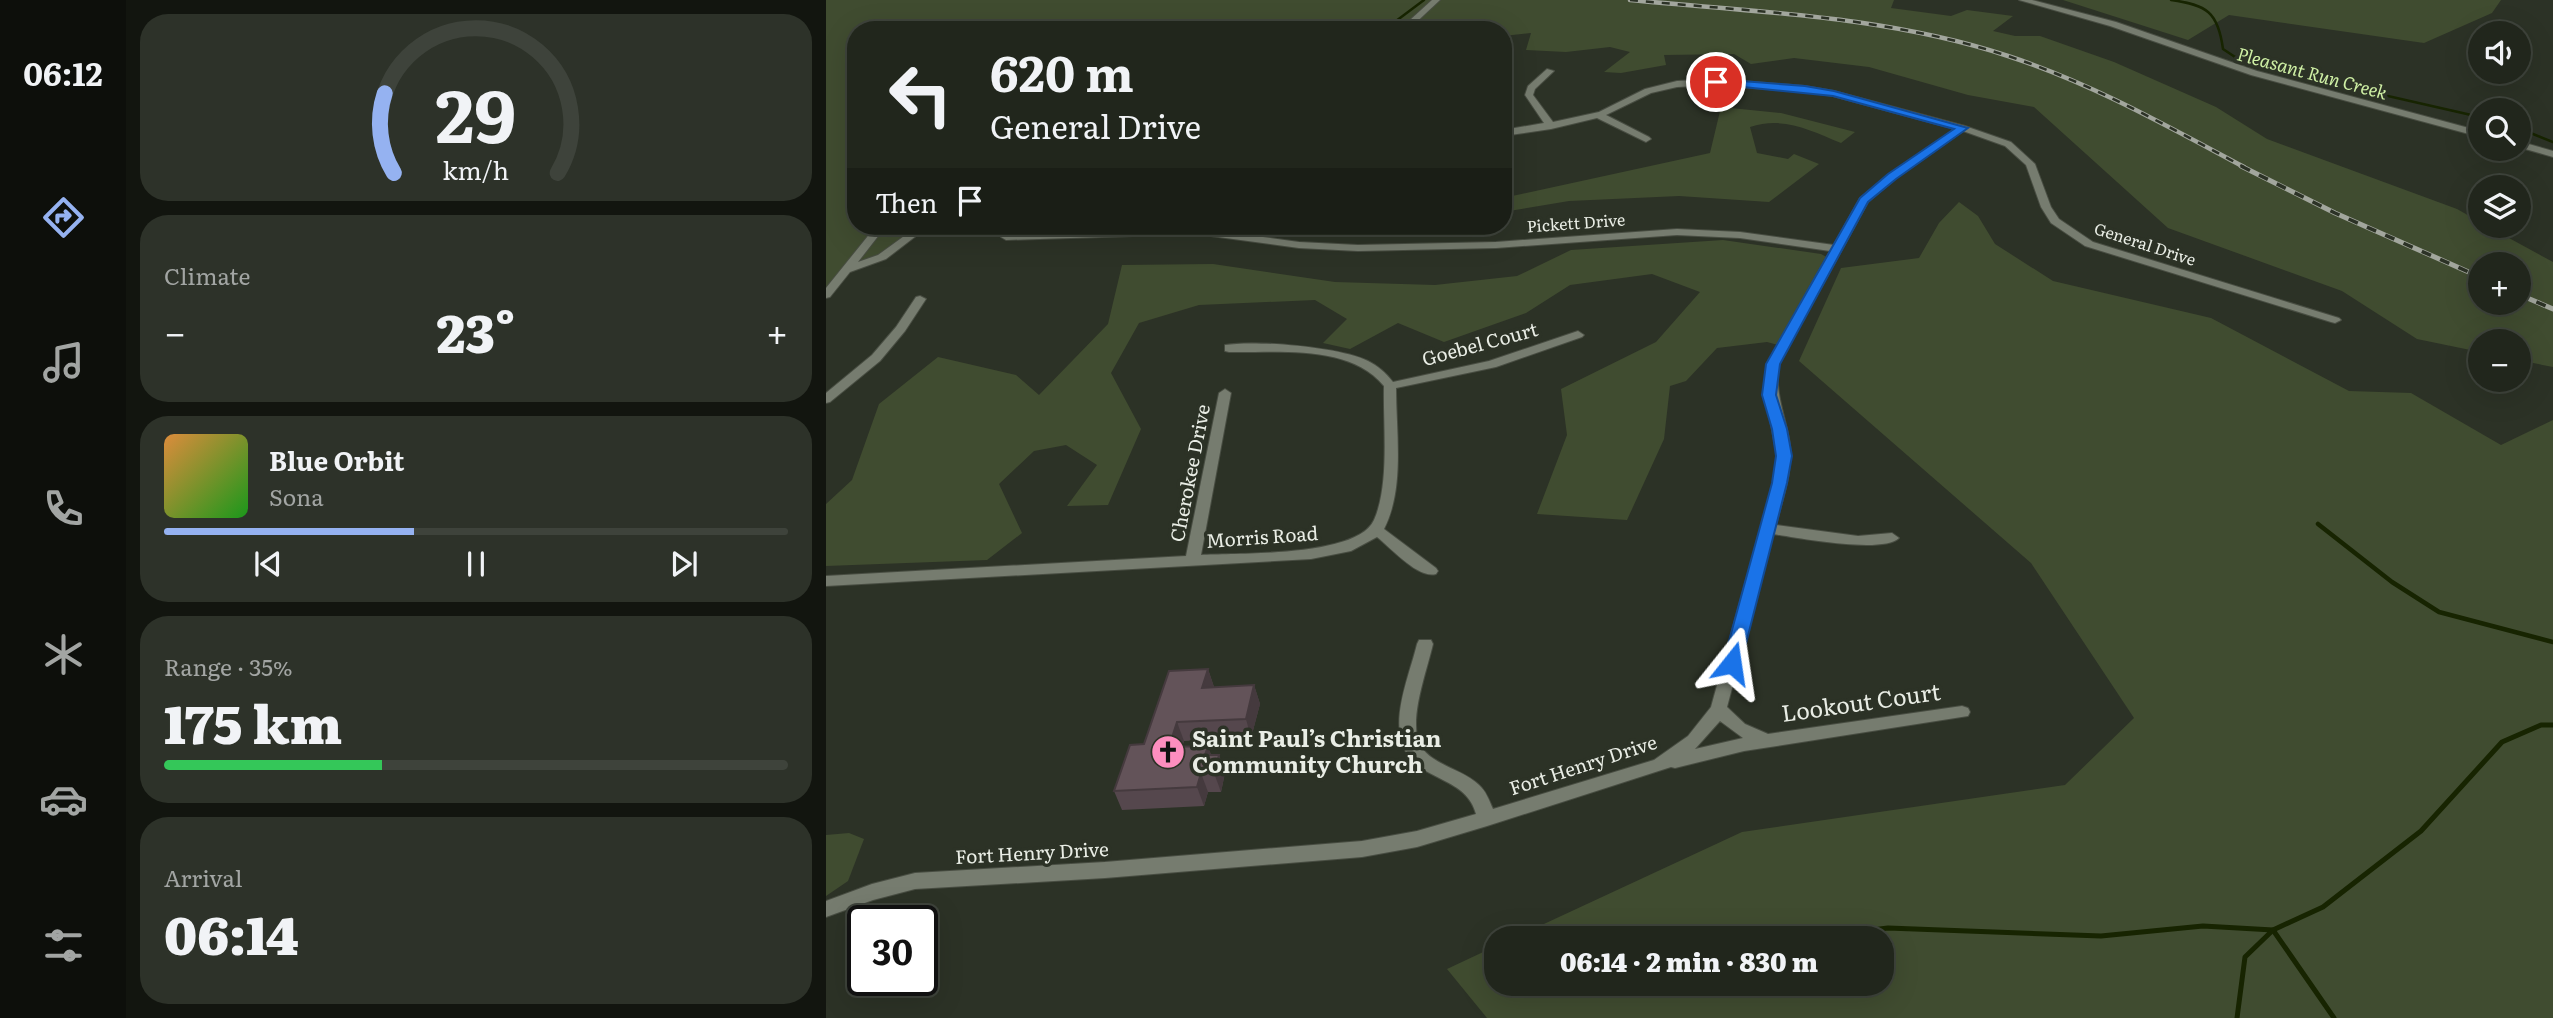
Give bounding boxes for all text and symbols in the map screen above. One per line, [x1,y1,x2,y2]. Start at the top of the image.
map controls [2468,21,2531,392]
button: sound [2468,21,2531,84]
text: 620 m [990,34,1134,107]
water label: Pleasant Run Creek [2234,39,2391,106]
text: 06:12 [23,48,103,96]
icon: left [875,49,966,140]
pin [1686,52,1746,112]
text: 29 [435,58,517,166]
icon: arrive [1697,63,1735,101]
button: search [2468,98,2531,161]
text: General Drive [990,101,1201,149]
text: km/h [443,151,509,188]
button: layers [2468,175,2531,238]
text: Then [875,182,937,221]
icon: arrive [951,182,989,220]
icon: directions [39,193,88,242]
street label: Pickett Drive [1526,207,1626,237]
street label: General Drive [2091,215,2199,271]
button: + [2468,252,2531,315]
text: Climate [164,258,250,292]
text: 23° [437,292,516,369]
text: − [164,302,186,359]
text: + [766,302,788,359]
street label: Goebel Court [1419,314,1541,372]
button: − [2468,329,2531,392]
icon: music [39,338,88,387]
street label: Cherokee Drive [1162,401,1216,544]
text: Blue Orbit [269,440,404,479]
text: Sona [269,479,324,513]
icon: phone [39,484,88,533]
street label: Morris Road [1205,518,1319,554]
icon: previous [249,545,287,583]
icon: pause [457,545,495,583]
icon: next [665,545,703,583]
position arrow [1695,626,1769,700]
icon: climate [39,630,88,679]
text: Range · 35% [164,649,293,683]
street label: Lookout Court [1779,673,1943,729]
text: 175 km [164,683,342,760]
place label: Saint Paul’s Christian Community Church [1192,720,1441,780]
street label: Fort Henry Drive [1505,727,1660,801]
church icon: Saint Paul’s Christian Community Church [1149,733,1187,771]
icon: car [39,775,88,824]
street label: Fort Henry Drive [954,834,1110,870]
text: Arrival [164,860,243,894]
text: 06:14 [164,894,299,971]
speed limit sign: 30 [847,905,938,996]
icon: filters [39,921,88,970]
text: 06:14 · 2 min · 830 m [1560,941,1818,980]

